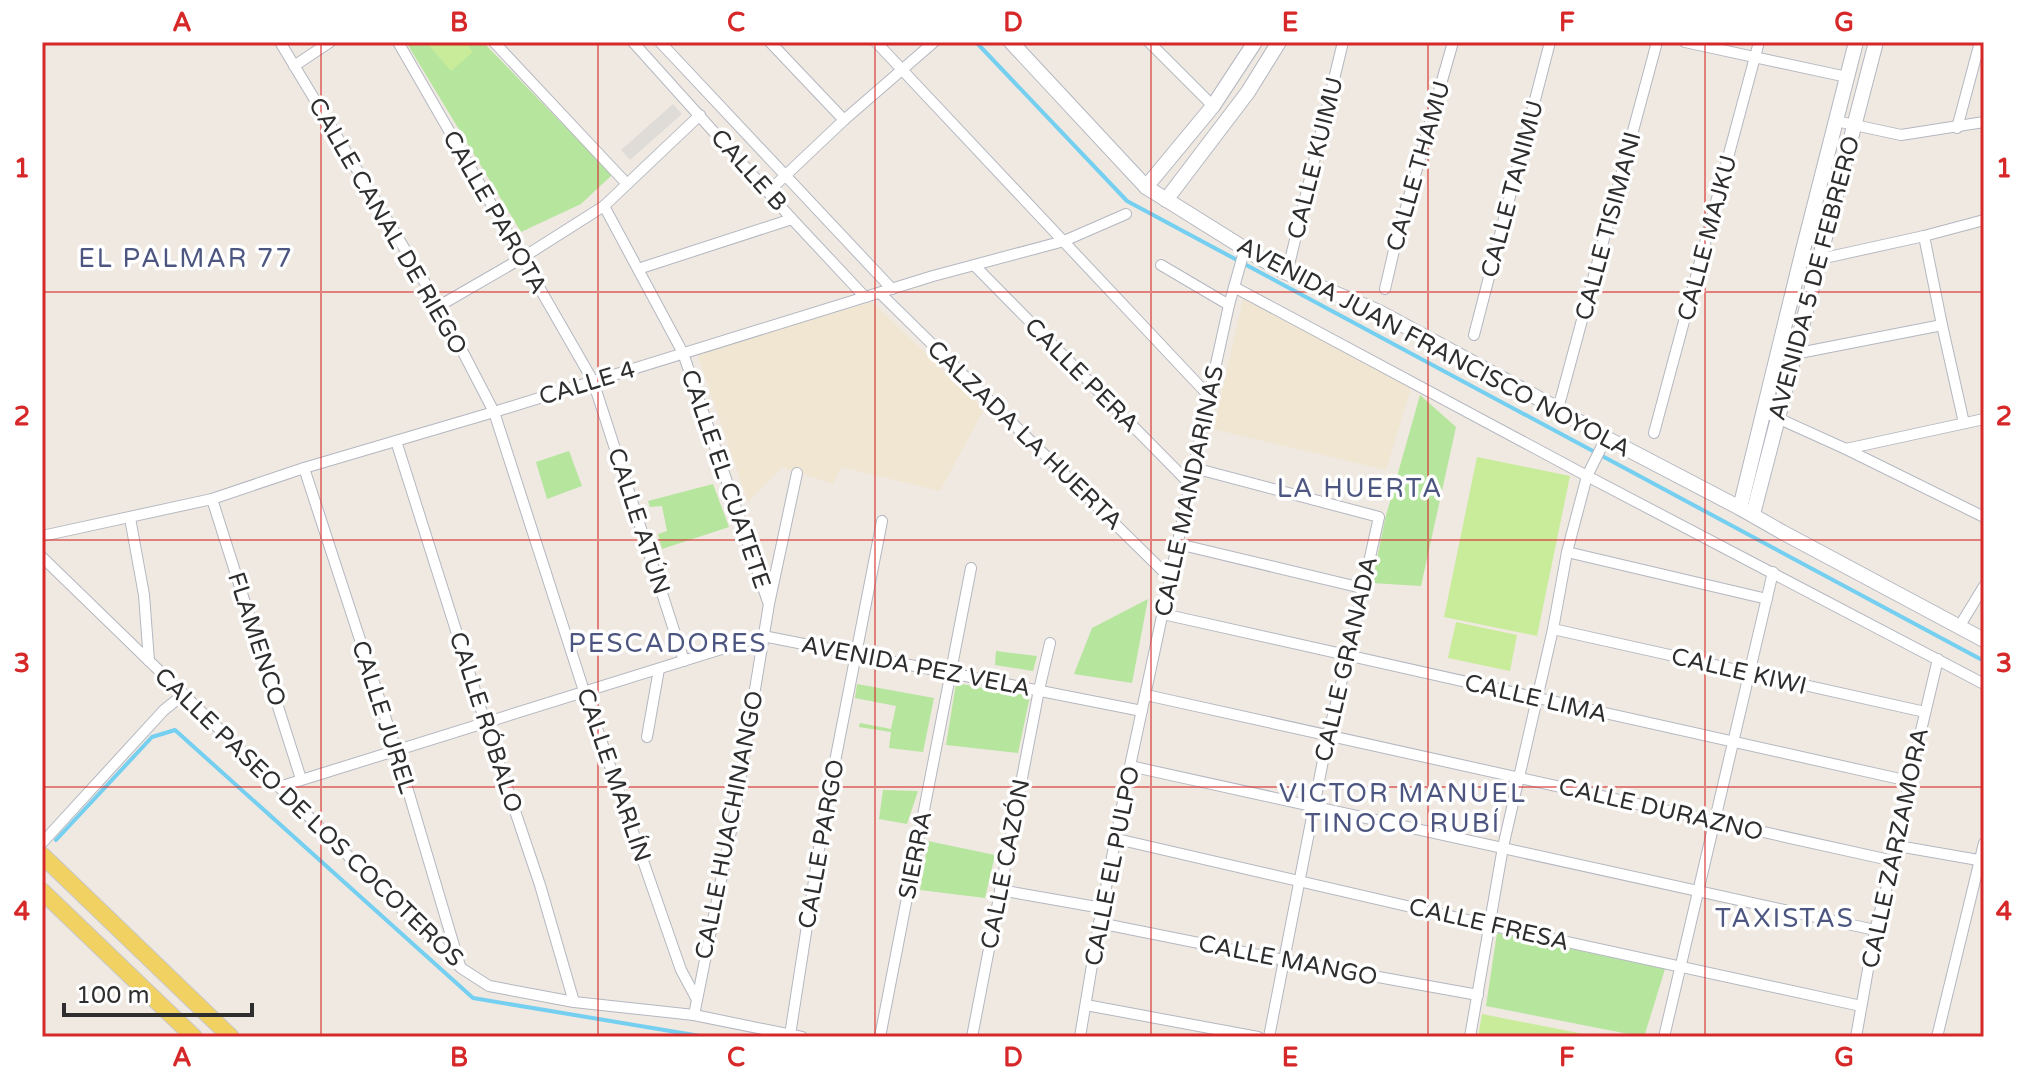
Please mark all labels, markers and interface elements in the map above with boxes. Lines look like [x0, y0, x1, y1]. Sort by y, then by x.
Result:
text: A [172, 7, 192, 38]
text: B [450, 7, 468, 38]
text: C [727, 7, 745, 38]
text: D [1003, 7, 1023, 38]
text: E [1282, 7, 1298, 38]
text: F [1559, 7, 1575, 38]
text: G [1834, 7, 1854, 38]
street label: CALLE KUIMU [1281, 74, 1350, 242]
street label: CALLE THAMU [1380, 78, 1457, 255]
street label: CALLE CANAL DE RIEGO [302, 93, 473, 360]
street label: CALLE TANIMU [1475, 97, 1550, 281]
street label: CALLE B [704, 123, 793, 217]
street label: CALLE PAROTA [436, 125, 553, 299]
street label: CALLE TISIMANI [1569, 129, 1648, 324]
street label: AVENIDA 5 DE FEBRERO [1763, 133, 1866, 423]
street label: CALLE MAJKU [1671, 152, 1744, 324]
text: 1 [14, 153, 30, 184]
text: 1 [1996, 153, 2012, 184]
street label: AVENIDA JUAN FRANCISCO NOYOLA [1232, 231, 1635, 464]
district label: EL PALMAR 77 [78, 243, 294, 274]
street label: CALLE PERA [1018, 312, 1145, 439]
street label: CALZADA LA HUERTA [921, 334, 1128, 536]
street label: CALLE 4 [536, 355, 639, 412]
street label: CALLE MANDARINAS [1149, 363, 1230, 619]
street label: CALLE EL CUATETE [674, 366, 777, 593]
text: 2 [14, 401, 30, 432]
text: 2 [1996, 401, 2012, 432]
street label: CALLE ATÚN [601, 444, 677, 598]
district label: LA HUERTA [1277, 473, 1443, 504]
street label: CALLE GRANADA [1309, 554, 1384, 765]
street label: FLAMENCO [221, 568, 292, 710]
street label: CALLE RÓBALO [443, 628, 529, 816]
district label: PESCADORES [568, 628, 768, 659]
street label: AVENIDA PEZ VELA [799, 630, 1033, 703]
street label: CALLE JUREL [345, 637, 422, 798]
street label: CALLE KIWI [1668, 642, 1809, 701]
text: 3 [14, 648, 30, 679]
text: 3 [1996, 648, 2012, 679]
street label: CALLE PASEO DE LOS COCOTEROS [148, 662, 469, 973]
street label: CALLE LIMA [1462, 668, 1610, 729]
street label: CALLE MARLÍN [570, 684, 658, 866]
street label: CALLE HUACHINANGO [689, 688, 770, 962]
street label: CALLE ZARZAMORA [1856, 725, 1935, 971]
street label: CALLE PARGO [792, 757, 851, 931]
street label: CALLE EL PULPO [1079, 764, 1146, 968]
street label: CALLE DURAZNO [1556, 772, 1766, 847]
street label: CALLE CAZÓN [974, 776, 1036, 952]
district label: VICTOR MANUEL TINOCO RUBÍ [1279, 778, 1527, 839]
street label: SIERRA [893, 809, 938, 902]
street label: CALLE FRESA [1406, 892, 1572, 957]
text: 4 [14, 896, 30, 927]
text: 4 [1996, 896, 2012, 927]
district label: TAXISTAS [1715, 903, 1855, 934]
street label: CALLE MANGO [1196, 929, 1380, 992]
scale bar [64, 967, 252, 1017]
text: 100 m [76, 981, 150, 1010]
text: A [172, 1042, 192, 1073]
text: B [450, 1042, 468, 1073]
text: C [727, 1042, 745, 1073]
text: D [1003, 1042, 1023, 1073]
text: E [1282, 1042, 1298, 1073]
text: F [1559, 1042, 1575, 1073]
text: G [1834, 1042, 1854, 1073]

